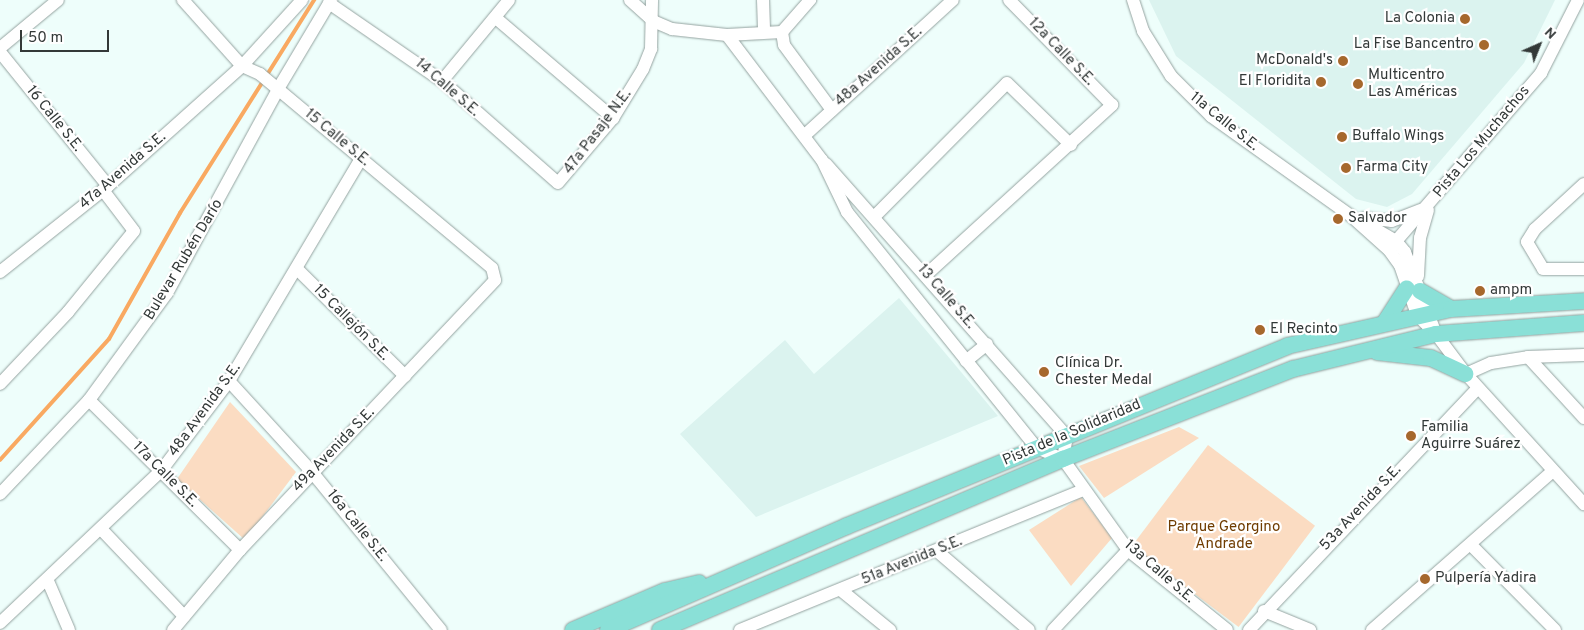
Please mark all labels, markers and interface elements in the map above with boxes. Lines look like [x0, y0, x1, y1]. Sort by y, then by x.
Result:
place label: La Colonia [1385, 10, 1455, 28]
marker: La Colonia [1459, 13, 1471, 25]
street label: 12a Calle S.E. [1024, 14, 1098, 90]
scale bar [22, 20, 111, 52]
north arrow [1514, 20, 1564, 70]
street label: 48a Avenida S.E. [831, 23, 927, 111]
text: N [1540, 24, 1559, 43]
text: 50 m [28, 29, 63, 48]
place label: La Fise Bancentro [1354, 36, 1474, 54]
marker: La Fise Bancentro [1478, 39, 1490, 51]
place label: McDonald's [1256, 52, 1333, 70]
street label: 14 Calle S.E. [411, 55, 483, 121]
marker: McDonald's [1337, 55, 1349, 67]
place label: Multicentro Las Américas [1368, 66, 1458, 101]
place label: El Floridita [1239, 73, 1311, 91]
marker: El Floridita [1315, 76, 1327, 88]
marker: Multicentro Las Américas [1352, 78, 1364, 90]
street label: 16 Calle S.E. [22, 82, 86, 156]
street label: Pista Los Muchachos [1430, 83, 1534, 201]
street label: 47a Pasaje N.E. [560, 86, 636, 178]
street label: 11a Calle S.E. [1186, 89, 1262, 155]
street label: 15 Calle S.E. [301, 105, 373, 171]
street label: 47a Avenida S.E. [76, 128, 170, 214]
place label: Buffalo Wings [1352, 128, 1445, 146]
marker: Buffalo Wings [1336, 131, 1348, 143]
place label: Farma City [1356, 159, 1428, 177]
marker: Farma City [1340, 162, 1352, 174]
street label: Bulevar Rubén Darío [141, 196, 227, 324]
place label: Salvador [1348, 210, 1407, 228]
marker: Salvador [1332, 213, 1344, 225]
street label: 13 Calle S.E. [913, 261, 979, 333]
street label: 15 Callejón S.E. [309, 281, 393, 365]
place label: ampm [1490, 282, 1532, 300]
marker: ampm [1474, 285, 1486, 297]
place label: El Recinto [1270, 321, 1338, 339]
marker: El Recinto [1254, 324, 1266, 336]
place label: Clínica Dr. Chester Medal [1055, 354, 1152, 389]
street label: 48a Avenida S.E. [165, 359, 245, 461]
marker: Clínica Dr. Chester Medal [1037, 365, 1051, 379]
street label: Pista de la Solidaridad [1000, 396, 1144, 470]
street label: 49a Avenida S.E. [289, 404, 379, 496]
place label: Familia Aguirre Suárez [1421, 418, 1521, 453]
marker: Familia Aguirre Suárez [1405, 430, 1417, 442]
street label: 17a Calle S.E. [128, 438, 202, 512]
street label: 53a Avenida S.E. [1316, 461, 1406, 555]
street label: 16a Calle S.E. [322, 486, 392, 566]
park label: Parque Georgino Andrade [1168, 518, 1280, 553]
street label: 51a Avenida S.E. [859, 532, 965, 590]
street label: 13a Calle S.E. [1120, 536, 1198, 608]
place label: Pulpería Yadira [1435, 570, 1537, 588]
marker: Pulpería Yadira [1419, 573, 1431, 585]

